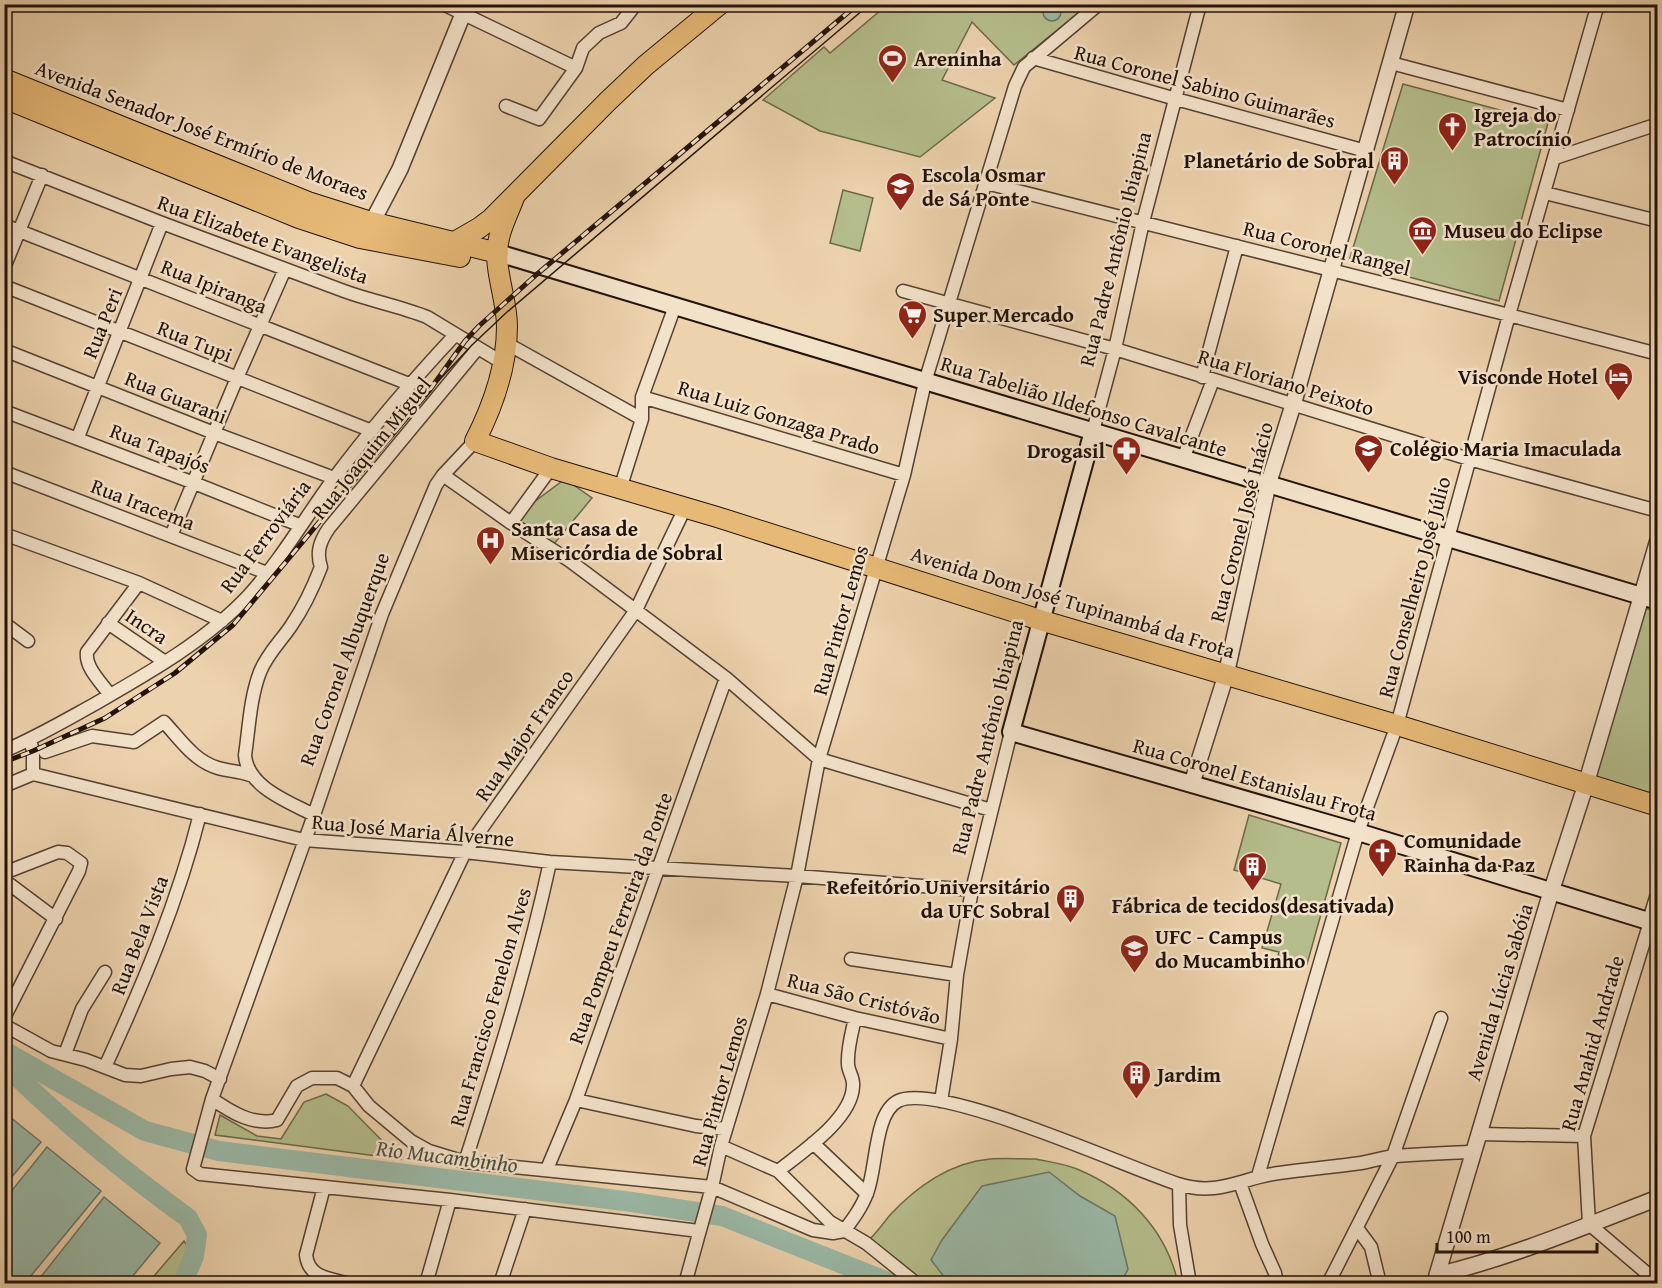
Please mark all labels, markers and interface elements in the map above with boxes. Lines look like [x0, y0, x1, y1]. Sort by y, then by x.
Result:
street label: Rua Coronel Sabino Guimarães [1071, 36, 1339, 136]
sports icon: Areninha [877, 42, 909, 84]
place label: Areninha [914, 43, 1002, 74]
street label: Avenida Senador José Ermírio de Moraes [31, 52, 373, 208]
place label: Igreja do Patrocínio [1474, 99, 1572, 154]
church icon: Igreja do Patrocínio [1437, 110, 1469, 152]
street label: Rua Padre Antônio Ibiapina [1071, 128, 1159, 370]
building icon: Planetário de Sobral [1379, 144, 1411, 186]
place label: Planetário de Sobral [1184, 145, 1374, 176]
place label: Escola Osmar de Sá Ponte [922, 159, 1046, 214]
school or university icon: Escola Osmar de Sá Ponte [885, 170, 917, 212]
street label: Rua Elizabete Evangelista [153, 186, 373, 292]
street label: Rua Coronel Rangel [1240, 212, 1414, 284]
museum icon: Museu do Eclipse [1407, 214, 1439, 256]
place label: Museu do Eclipse [1444, 215, 1603, 246]
street label: Rua Ipiranga [156, 251, 272, 321]
street label: Rua Peri [74, 283, 130, 363]
supermarket icon: Super Mercado [896, 298, 928, 340]
place label: Super Mercado [933, 299, 1074, 330]
street label: Rua Tupi [153, 312, 237, 370]
street label: Rua Floriano Peixoto [1194, 340, 1378, 424]
street label: Rua Tabelião Ildefonso Cavalcante [937, 348, 1231, 464]
hotel icon: Visconde Hotel [1603, 360, 1635, 402]
place label: Visconde Hotel [1458, 361, 1598, 392]
street label: Rua Guarani [120, 362, 232, 432]
street label: Rua Joaquim Miguel [304, 370, 438, 526]
street label: Rua Luiz Gonzaga Prado [674, 371, 884, 463]
street label: Rua Tapajós [106, 415, 214, 481]
street label: Rua Coronel José Inácio [1201, 419, 1281, 625]
school or university icon: Colégio Maria Imaculada [1353, 432, 1385, 474]
place label: Colégio Maria Imaculada [1390, 433, 1622, 464]
pharmacy icon: Drogasil [1110, 434, 1142, 476]
place label: Drogasil [1027, 435, 1105, 466]
street label: Rua Iracema [87, 470, 200, 538]
street label: Rua Ferroviária [212, 473, 318, 599]
street label: Rua Conselheiro José Júlio [1370, 473, 1458, 701]
place label: Santa Casa de Misericórdia de Sobral [511, 513, 723, 568]
hospital icon: Santa Casa de Misericórdia de Sobral [474, 524, 506, 566]
street label: Avenida Dom José Tupinambá da Frota [907, 538, 1239, 666]
street label: Rua Pintor Lemos [804, 541, 876, 699]
street label: Rua Coronel Albuquerque [291, 548, 397, 770]
street label: Incra [119, 600, 175, 652]
street label: Rua Padre Antônio Ibiapina [943, 616, 1031, 858]
street label: Rua Major Franco [467, 663, 581, 807]
street label: Rua Coronel Estanislau Frota [1130, 729, 1381, 829]
street label: Rua Pompeu Ferreira da Ponte [560, 788, 680, 1048]
street label: Rua José Maria Álverne [310, 806, 516, 854]
place label: Comunidade Rainha da Paz [1404, 825, 1535, 880]
church icon: Comunidade Rainha da Paz [1367, 836, 1399, 878]
building icon: Fábrica de tecidos(desativada) [1237, 850, 1269, 892]
street label: Rua Bela Vista [102, 871, 176, 999]
place label: Refeitório Universitário da UFC Sobral [827, 871, 1050, 926]
building icon: Refeitório Universitário da UFC Sobral [1055, 882, 1087, 924]
street label: Rua Francisco Fenelon Alves [441, 884, 539, 1130]
place label: Fábrica de tecidos(desativada) [1112, 890, 1394, 921]
street label: Avenida Lúcia Sabóia [1457, 899, 1541, 1084]
place label: UFC - Campus do Mucambinho [1155, 921, 1305, 976]
school or university icon: UFC - Campus do Mucambinho [1118, 932, 1150, 974]
street label: Rua Anahid Andrade [1552, 952, 1632, 1134]
street label: Rua São Cristóvão [784, 964, 944, 1032]
street label: Rua Pintor Lemos [683, 1012, 755, 1170]
building icon: Jardim [1120, 1058, 1152, 1100]
place label: Jardim [1154, 1059, 1221, 1090]
water label: Rio Mucambinho [374, 1131, 519, 1181]
scale bar [1437, 1216, 1598, 1254]
text: 100 m [1446, 1223, 1491, 1250]

